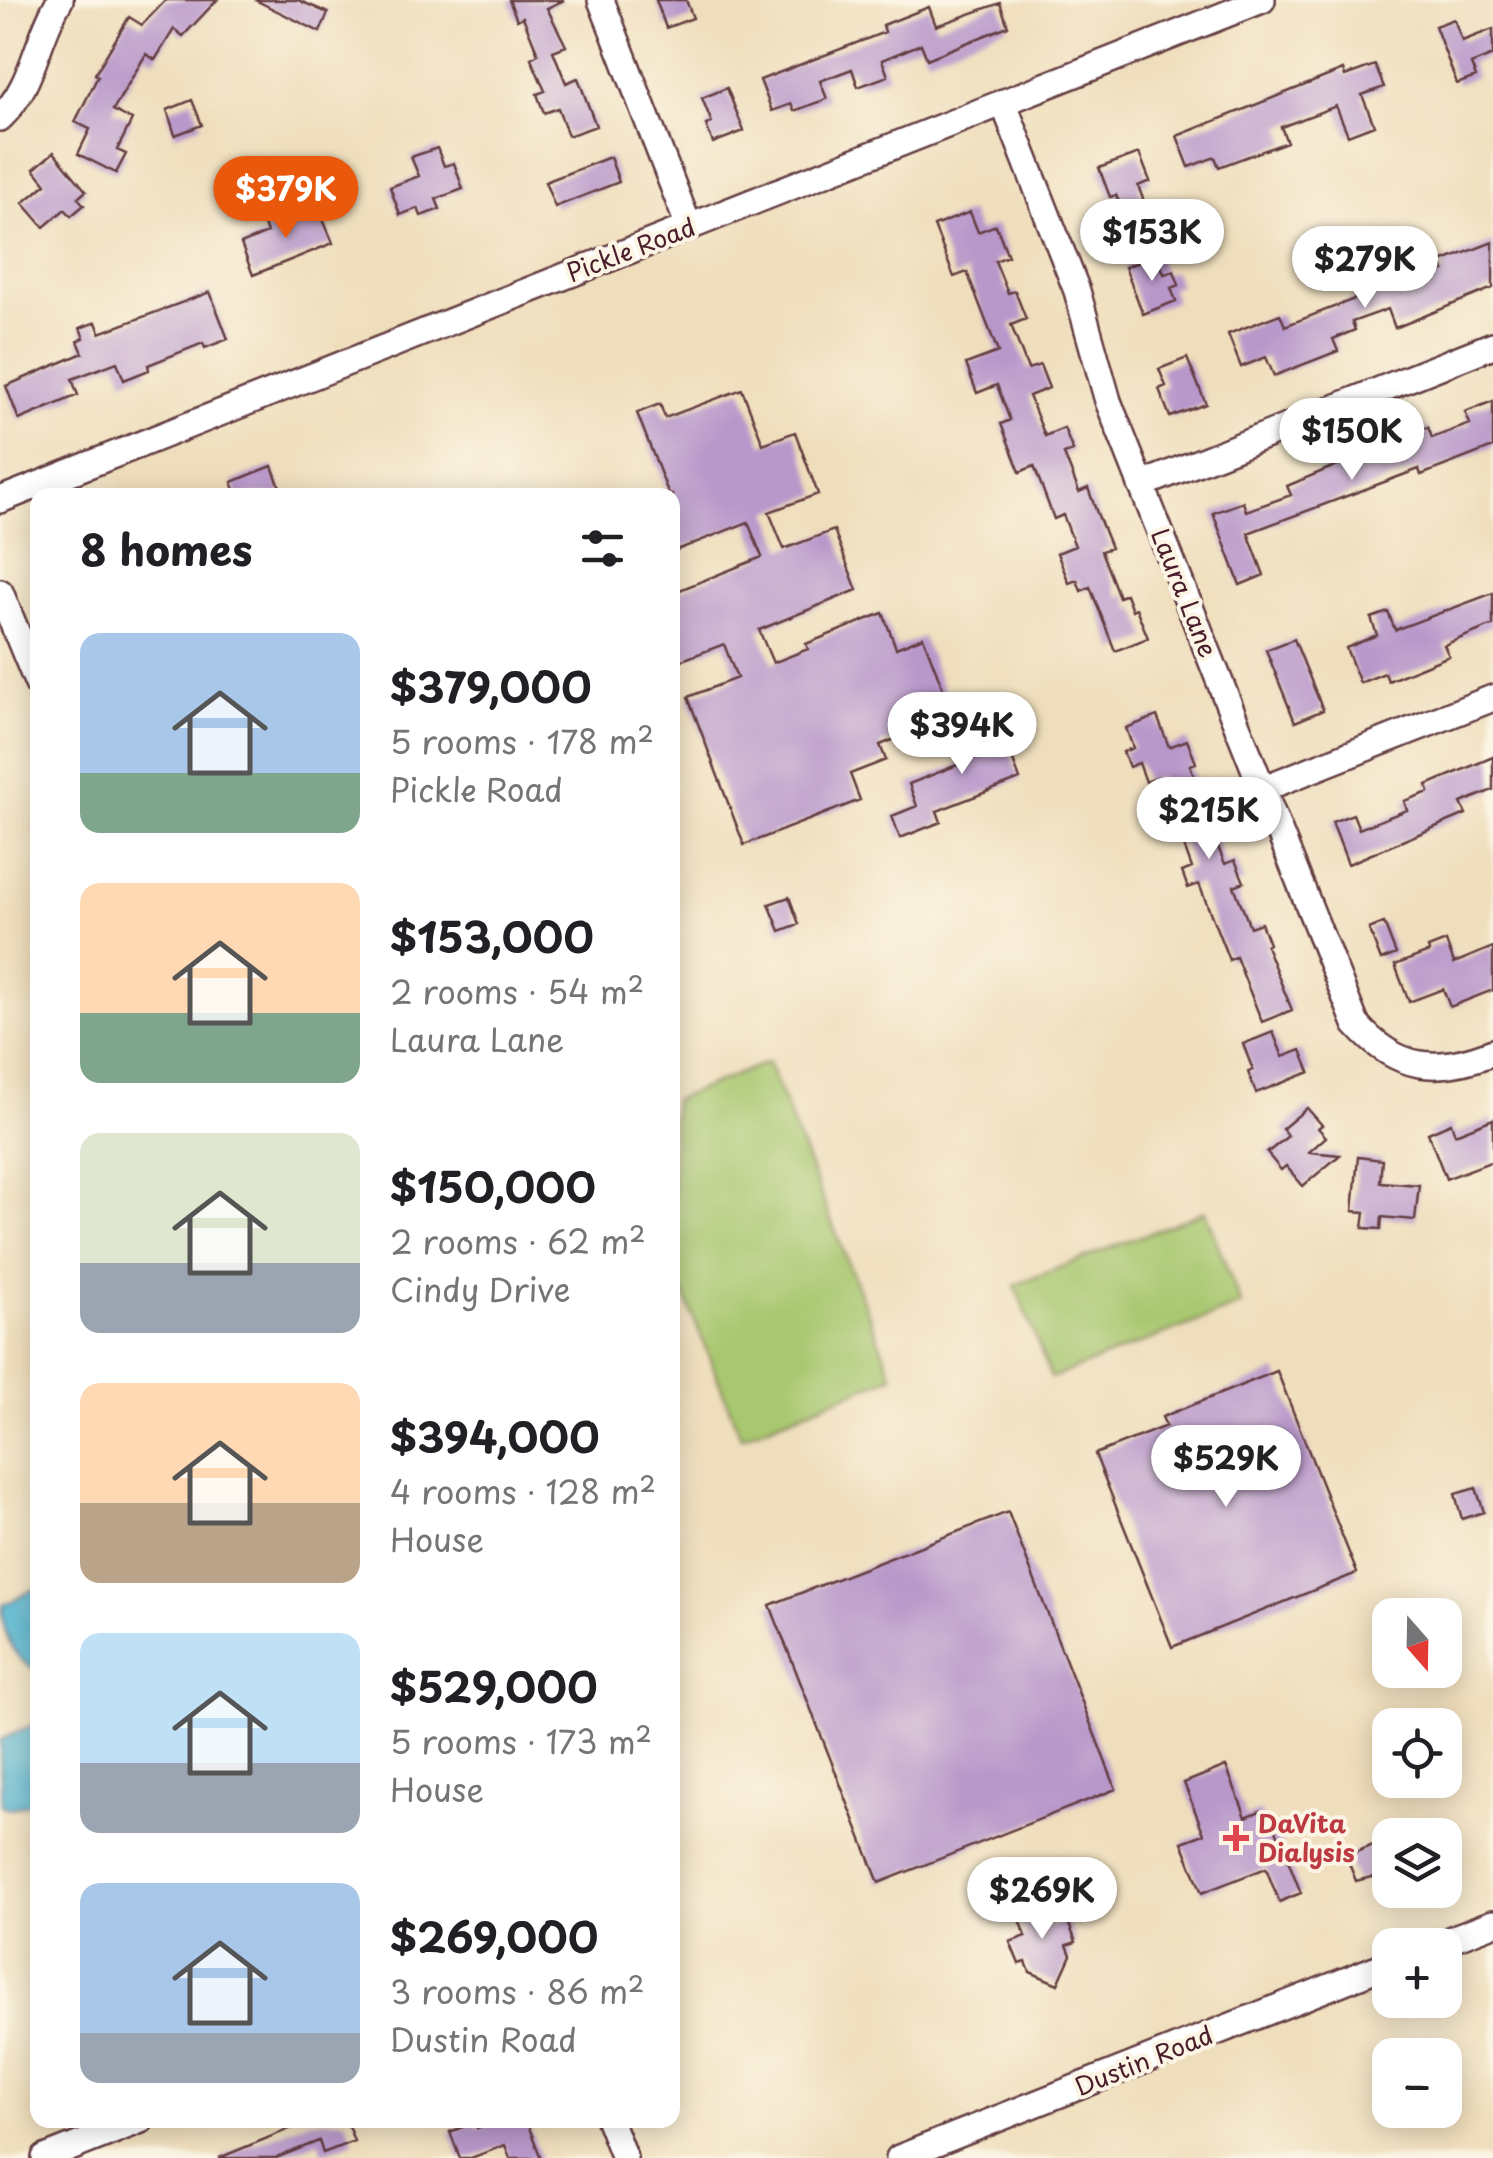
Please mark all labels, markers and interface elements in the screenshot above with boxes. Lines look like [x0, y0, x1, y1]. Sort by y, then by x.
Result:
pin: $379K [216, 156, 356, 241]
text: $379K [235, 164, 337, 212]
pin: $153K [1082, 199, 1222, 284]
street label: Pickle Road [561, 207, 701, 291]
text: $153K [1102, 207, 1202, 255]
pin: $279K [1295, 226, 1435, 311]
text: $279K [1314, 234, 1416, 282]
pin: $150K [1282, 398, 1422, 483]
text: $150K [1301, 406, 1403, 454]
text: 8 homes [80, 517, 253, 580]
icon: filters [575, 521, 630, 576]
street label: Laura Lane [1142, 522, 1228, 663]
text: $379,000 [390, 654, 592, 717]
icon: home [160, 673, 280, 793]
pin: $394K [892, 692, 1032, 777]
text: $394K [910, 700, 1014, 748]
text: 5 rooms · 178 m² [390, 717, 654, 765]
text: Pickle Road [390, 765, 563, 813]
pin: $215K [1139, 777, 1279, 862]
text: $215K [1159, 785, 1259, 833]
text: $153,000 [390, 904, 594, 967]
icon: home [160, 923, 280, 1043]
text: 2 rooms · 54 m² [390, 967, 644, 1015]
text: Laura Lane [390, 1015, 564, 1063]
text: $150,000 [390, 1154, 596, 1217]
icon: home [160, 1173, 280, 1293]
text: 2 rooms · 62 m² [390, 1217, 646, 1265]
text: Cindy Drive [390, 1265, 570, 1313]
text: $394,000 [390, 1404, 600, 1467]
icon: home [160, 1423, 280, 1543]
pin: $529K [1156, 1425, 1296, 1510]
text: $529K [1173, 1433, 1279, 1481]
text: 4 rooms · 128 m² [390, 1467, 656, 1515]
text: House [390, 1515, 484, 1563]
north arrow [1372, 1598, 1462, 1688]
map controls [1372, 1598, 1462, 2128]
text: $529,000 [390, 1654, 597, 1717]
icon: home [160, 1673, 280, 1793]
button: locate [1372, 1708, 1462, 1798]
text: 5 rooms · 173 m² [390, 1717, 652, 1765]
text: House [390, 1765, 484, 1813]
place label: DaVita Dialysis [1258, 1804, 1355, 1871]
button: layers [1372, 1818, 1462, 1908]
marker: DaVita Dialysis [1223, 1825, 1249, 1851]
pin: $269K [972, 1857, 1112, 1942]
text: $269K [989, 1865, 1095, 1913]
text: $269,000 [390, 1904, 598, 1967]
icon: home [160, 1923, 280, 2043]
button: + [1372, 1928, 1462, 2018]
text: 3 rooms · 86 m² [390, 1967, 645, 2015]
text: Dustin Road [390, 2015, 577, 2063]
street label: Dustin Road [1069, 2015, 1218, 2105]
button: − [1372, 2038, 1462, 2128]

